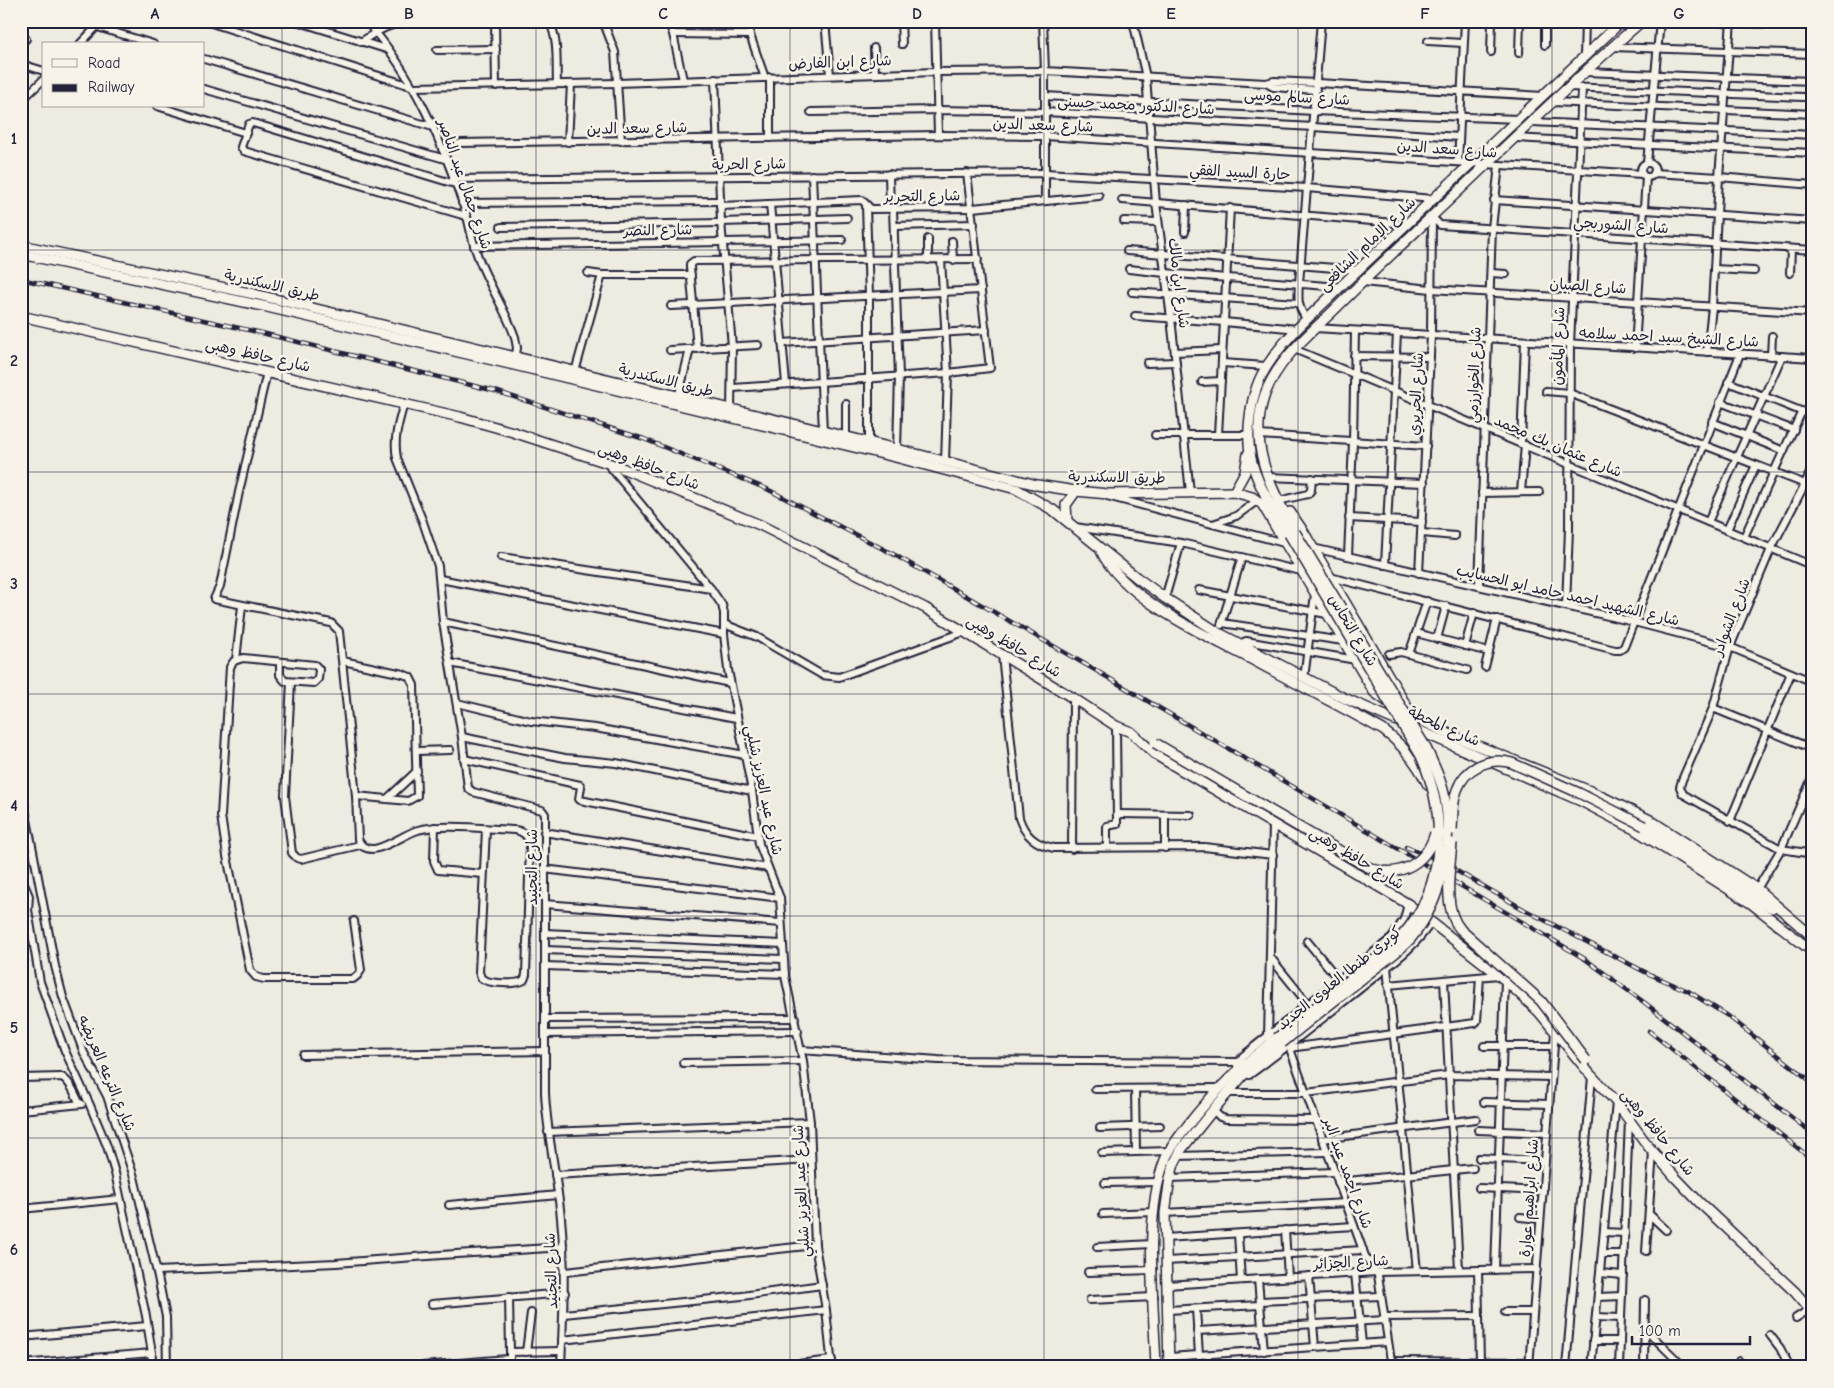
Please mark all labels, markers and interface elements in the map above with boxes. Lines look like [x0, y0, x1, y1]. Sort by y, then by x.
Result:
text: A [151, 5, 160, 23]
text: B [404, 5, 414, 23]
text: C [658, 5, 668, 23]
text: D [912, 5, 922, 23]
text: E [1166, 5, 1176, 23]
text: F [1420, 5, 1430, 23]
text: G [1673, 5, 1685, 23]
legend [42, 42, 205, 108]
street label: شارع ابن الفارض [788, 51, 892, 74]
text: Road [88, 54, 120, 72]
text: Railway [88, 78, 135, 96]
street label: شارع سالم موسى [1243, 85, 1350, 111]
street label: شارع الدكتور محمد حسنى [1057, 92, 1215, 119]
street label: شارع سعد الدين [992, 114, 1094, 137]
street label: شارع جمال عبد الناصر [433, 116, 496, 252]
street label: شارع سعد الدين [587, 118, 687, 139]
text: 1 [11, 130, 17, 148]
street label: شارع سعد الدين [1396, 137, 1498, 162]
street label: شارع الحرية [712, 154, 786, 175]
street label: حارة السيد الفقي [1189, 160, 1291, 188]
street label: شارع التحرير [882, 186, 960, 207]
street label: شارع الإمام الشافعى [1315, 193, 1421, 296]
street label: شارع الشوربجي [1572, 213, 1669, 241]
street label: شارع النصر [621, 220, 693, 241]
street label: شارع ابن مالك [1164, 237, 1193, 329]
street label: طريق الاسكندرية [223, 265, 321, 305]
street label: شارع الصبان [1549, 274, 1627, 299]
street label: شارع المأمون [1548, 306, 1569, 386]
street label: شارع الشيخ سيد احمد سلامه [1579, 323, 1759, 352]
street label: شارع الخوارزمي [1463, 326, 1489, 424]
street label: شارع حافظ وهبى [204, 334, 312, 377]
text: 2 [10, 352, 18, 370]
street label: شارع الحريري [1405, 352, 1429, 436]
street label: طريق الاسكندرية [617, 360, 715, 400]
street label: شارع عثمان بك محمد [1491, 411, 1625, 482]
street label: شارع حافظ وهبى [596, 438, 702, 494]
street label: طريق الاسكندرية [1068, 467, 1166, 487]
street label: شارع الشهيد احمد حامد ابو الحسايب [1454, 561, 1681, 630]
text: 3 [10, 575, 18, 593]
street label: شارع الشوادر [1708, 576, 1755, 660]
street label: شارع النحاس [1324, 591, 1381, 670]
street label: شارع حافظ وهبى [963, 611, 1064, 682]
street label: شارع المحطة [1405, 702, 1483, 751]
street label: شارع عبد العزيز شلبي [737, 723, 787, 858]
text: 4 [10, 797, 18, 815]
street label: شارع حافظ وهبى [1306, 823, 1407, 894]
street label: شارع التجنيد [523, 829, 542, 905]
street label: كوبرى طنطا العلوى الجديد [1273, 922, 1406, 1035]
street label: شارع الترعه العريضه [73, 1012, 140, 1134]
text: 5 [10, 1019, 18, 1037]
street label: شارع حافظ وهبى [1617, 1085, 1699, 1180]
street label: شارع احمد عبد البر [1318, 1113, 1376, 1231]
street label: شارع عبد العزيز شلبي [789, 1124, 817, 1258]
street label: شارع ابراهيم عوارة [1516, 1138, 1545, 1258]
street label: شارع التجنيد [541, 1232, 562, 1309]
text: 6 [10, 1241, 18, 1259]
street label: شارع الجزائر [1311, 1251, 1389, 1274]
scale bar [1632, 1313, 1749, 1345]
text: 100 m [1639, 1322, 1681, 1340]

